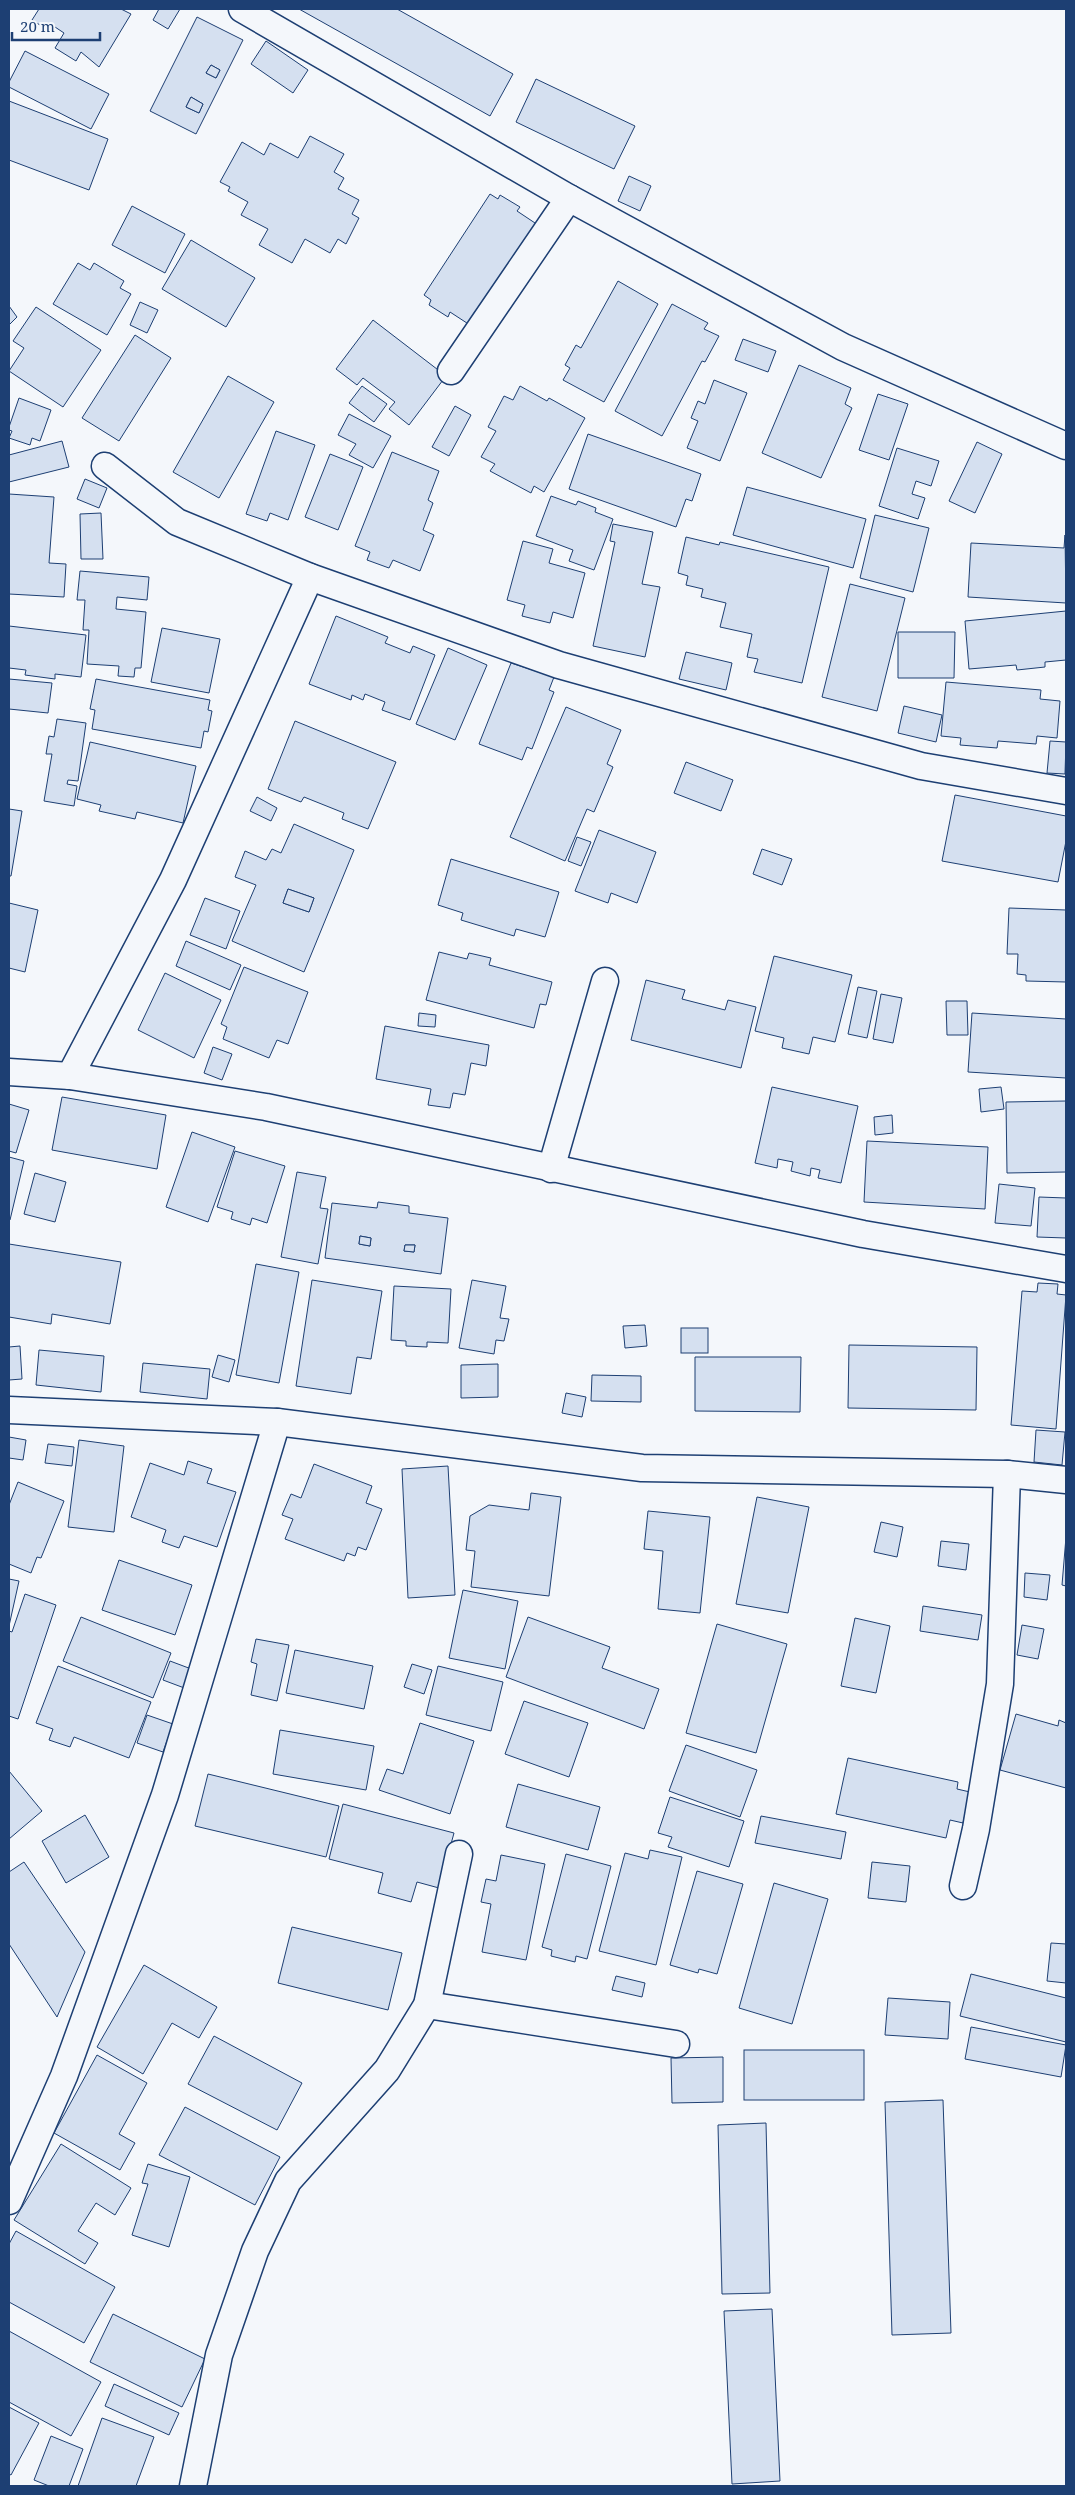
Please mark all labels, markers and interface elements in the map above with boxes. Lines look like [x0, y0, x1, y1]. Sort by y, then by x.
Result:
scale bar [12, 10, 100, 42]
text: 20 m [20, 16, 55, 36]

